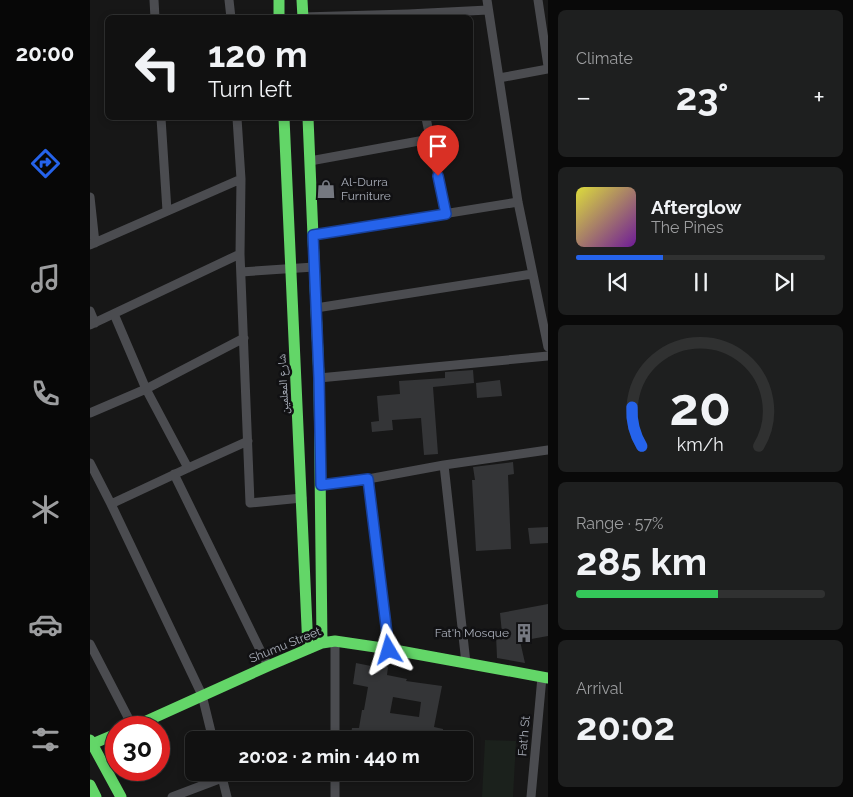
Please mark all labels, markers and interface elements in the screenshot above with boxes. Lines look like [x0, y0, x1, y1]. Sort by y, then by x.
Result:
text: 120 m [208, 34, 308, 75]
icon: left [125, 35, 190, 100]
text: 20:00 [16, 40, 74, 66]
text: Climate [576, 49, 633, 68]
text: 23° [676, 74, 729, 119]
text: Turn left [208, 76, 292, 102]
text: − [576, 81, 591, 114]
text: + [813, 81, 825, 114]
pin [417, 125, 459, 176]
icon: arrive [424, 132, 452, 160]
icon: directions [28, 146, 63, 181]
place label: Al-Durra Furniture [341, 175, 391, 203]
shop icon: Al-Durra Furniture [315, 178, 337, 200]
text: Afterglow [651, 196, 741, 218]
text: The Pines [651, 218, 723, 237]
icon: music [28, 261, 63, 296]
icon: previous [604, 268, 632, 296]
icon: pause [687, 268, 715, 296]
icon: next [770, 268, 798, 296]
street label: شارع المعلمين [274, 353, 293, 415]
icon: phone [28, 376, 63, 411]
text: 20 [670, 376, 731, 437]
text: km/h [677, 434, 724, 455]
icon: climate [28, 492, 63, 527]
text: Range · 57% [576, 514, 664, 533]
text: 285 km [576, 539, 707, 584]
icon: car [28, 607, 63, 642]
building icon: Fat'h Mosque [513, 622, 535, 644]
position arrow [362, 623, 414, 675]
street label: Shumu Street [247, 624, 323, 666]
place label: Fat'h Mosque [435, 626, 509, 640]
text: Arrival [576, 679, 623, 698]
text: 20:02 [576, 704, 675, 749]
street label: Fat'h St [515, 715, 533, 757]
speed limit sign: 30 [105, 716, 170, 781]
icon: filters [28, 722, 63, 757]
text: 20:02 · 2 min · 440 m [238, 745, 420, 767]

